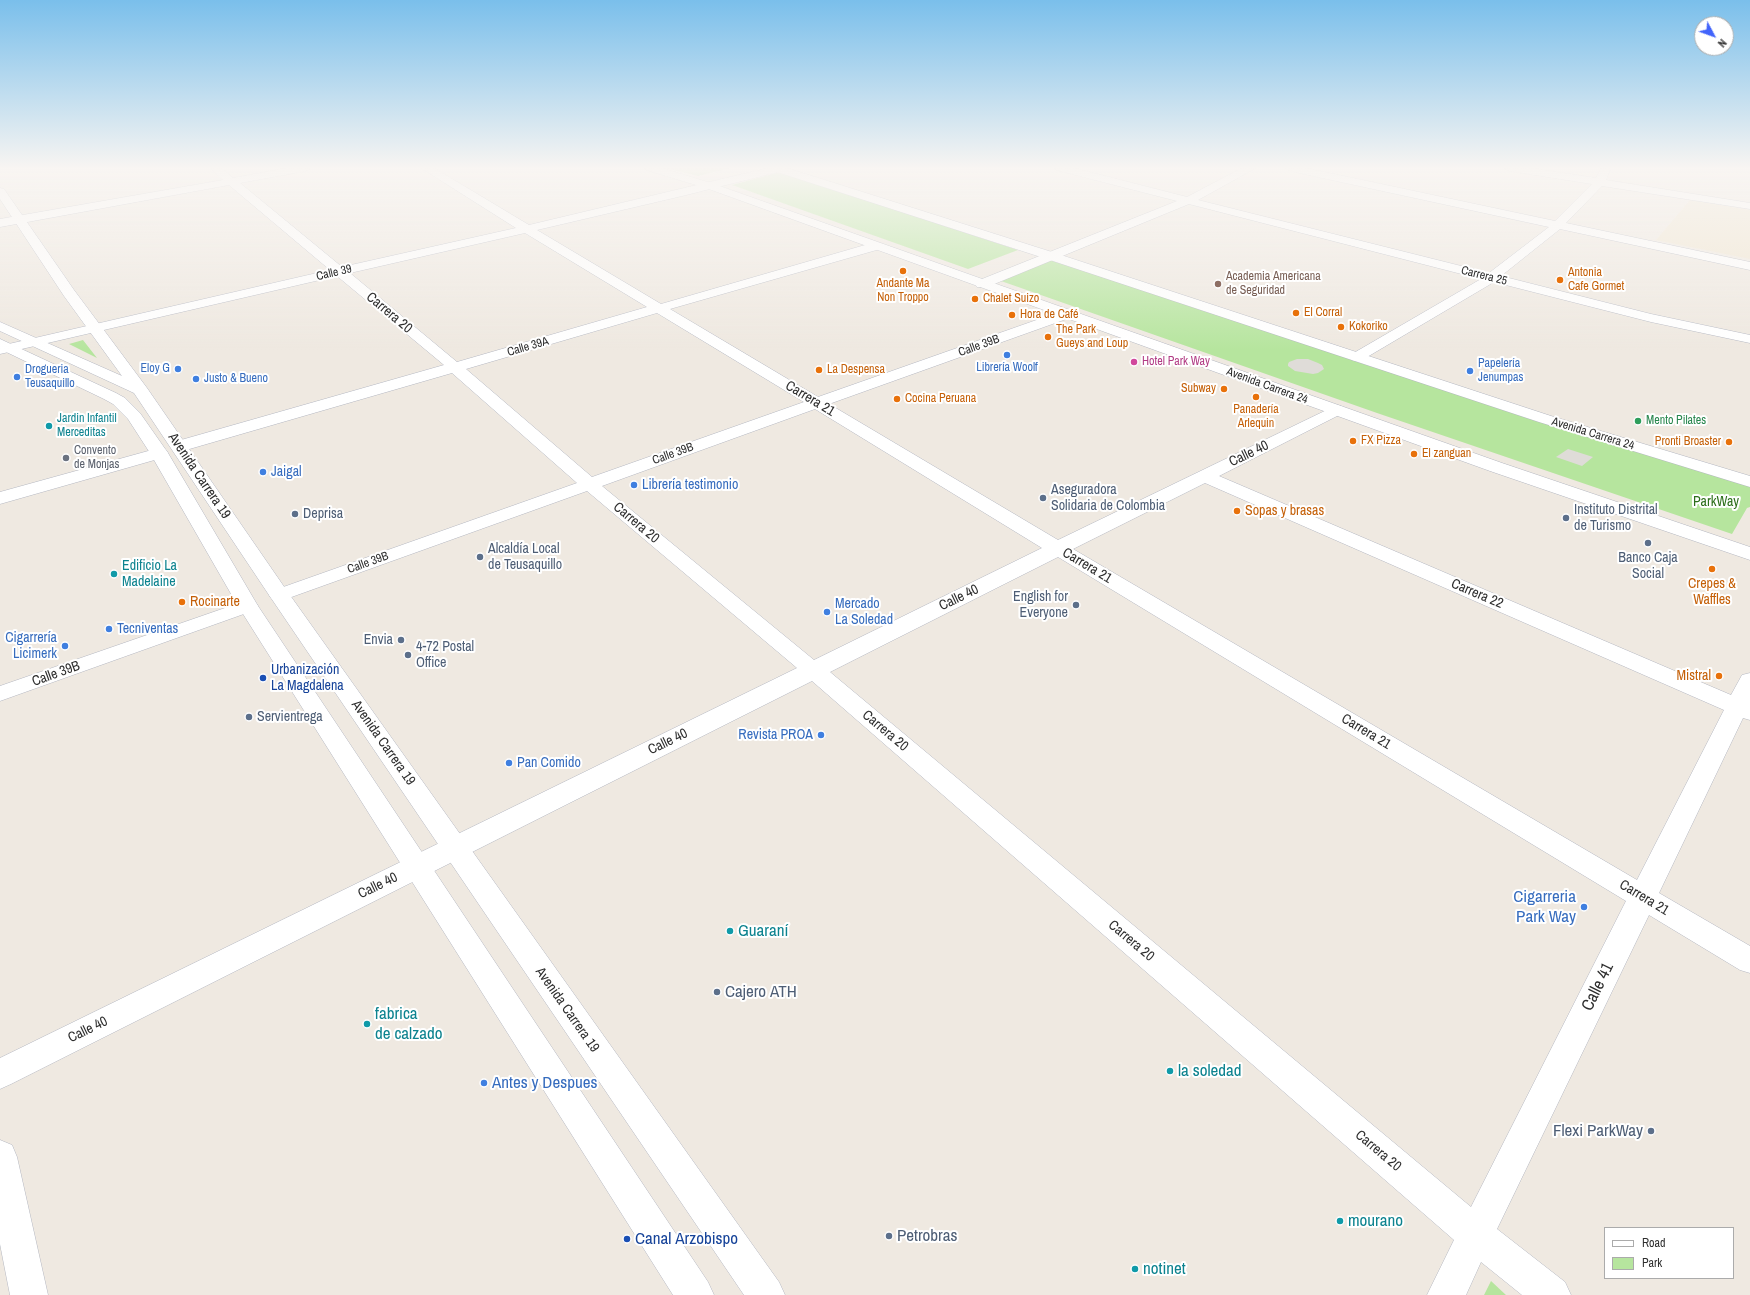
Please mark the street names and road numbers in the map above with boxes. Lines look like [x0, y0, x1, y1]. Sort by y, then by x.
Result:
street label: Calle 39 [315, 262, 353, 284]
street label: Carrera 25 [1459, 263, 1509, 289]
street label: Carrera 20 [363, 289, 415, 337]
street label: Calle 39B [956, 332, 1002, 360]
street label: Calle 39A [506, 334, 550, 360]
street label: Avenida Carrera 24 [1224, 365, 1310, 407]
street label: Carrera 21 [782, 378, 838, 420]
street label: Avenida Carrera 24 [1550, 415, 1636, 453]
street label: Avenida Carrera 19 [164, 430, 234, 522]
street label: Calle 40 [1226, 437, 1272, 471]
street label: Calle 39B [650, 440, 696, 468]
street label: Carrera 20 [610, 499, 662, 547]
street label: Carrera 21 [1059, 545, 1115, 587]
street label: Calle 39B [345, 549, 391, 577]
street label: Carrera 22 [1448, 576, 1506, 612]
street label: Calle 40 [936, 581, 982, 615]
street label: Calle 39B [30, 658, 82, 690]
street label: Avenida Carrera 19 [347, 697, 419, 789]
street label: Carrera 20 [859, 707, 911, 755]
street label: Carrera 21 [1338, 711, 1394, 753]
street label: Calle 40 [645, 725, 691, 759]
street label: Calle 40 [355, 869, 401, 903]
street label: Carrera 21 [1616, 877, 1672, 919]
street label: Carrera 20 [1105, 917, 1157, 965]
street label: Calle 41 [1578, 960, 1618, 1014]
street label: Avenida Carrera 19 [531, 964, 603, 1056]
street label: Calle 40 [65, 1013, 111, 1047]
street label: Carrera 20 [1352, 1127, 1404, 1175]

